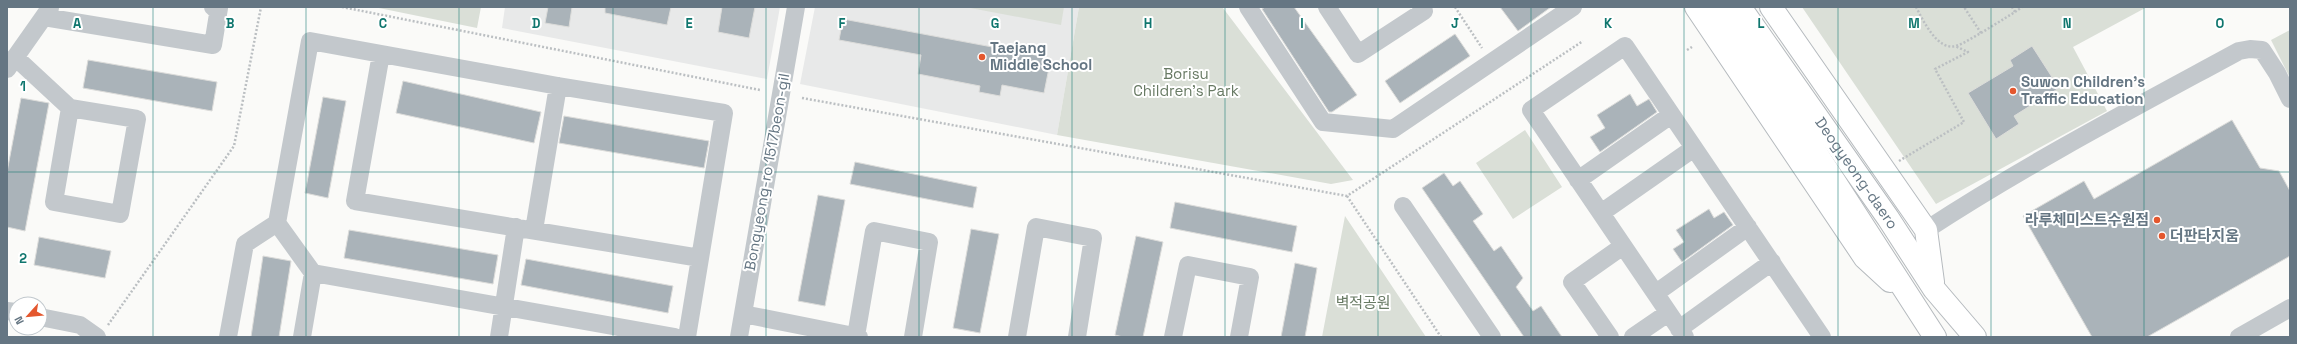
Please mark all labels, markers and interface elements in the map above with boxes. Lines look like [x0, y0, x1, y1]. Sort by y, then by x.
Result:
text: A [73, 15, 82, 32]
text: B [226, 15, 235, 32]
text: C [379, 15, 387, 32]
text: D [532, 15, 541, 32]
text: E [685, 15, 693, 32]
text: F [839, 15, 846, 32]
text: G [991, 15, 999, 32]
text: H [1144, 15, 1152, 32]
text: I [1300, 15, 1304, 32]
text: J [1451, 15, 1459, 32]
text: K [1604, 15, 1613, 32]
text: L [1757, 15, 1765, 32]
text: M [1908, 15, 1920, 32]
text: N [2063, 15, 2071, 32]
text: O [2216, 15, 2225, 32]
place label: Taejang Middle School [990, 38, 1092, 74]
marker: Taejang Middle School [977, 52, 987, 62]
park label: Borisu Children's Park [1133, 64, 1239, 100]
street label: Bongyeong-ro 1517beon-gil [740, 72, 793, 272]
place label: Suwon Children's Traffic Education [2021, 72, 2145, 108]
text: 1 [20, 78, 26, 95]
marker: Suwon Children's Traffic Education [2008, 86, 2018, 96]
street label: Deogyeong-daero [1811, 113, 1903, 233]
place label: 라루체미스트수원점 [2025, 210, 2149, 229]
marker: 라루체미스트수원점 [2152, 215, 2162, 225]
place label: 더판타지움 [2170, 226, 2239, 245]
marker: 더판타지움 [2157, 231, 2167, 241]
text: 2 [19, 250, 27, 267]
park label: 벽적공원 [1335, 293, 1391, 312]
north arrow [8, 296, 48, 336]
text: N [11, 314, 27, 327]

